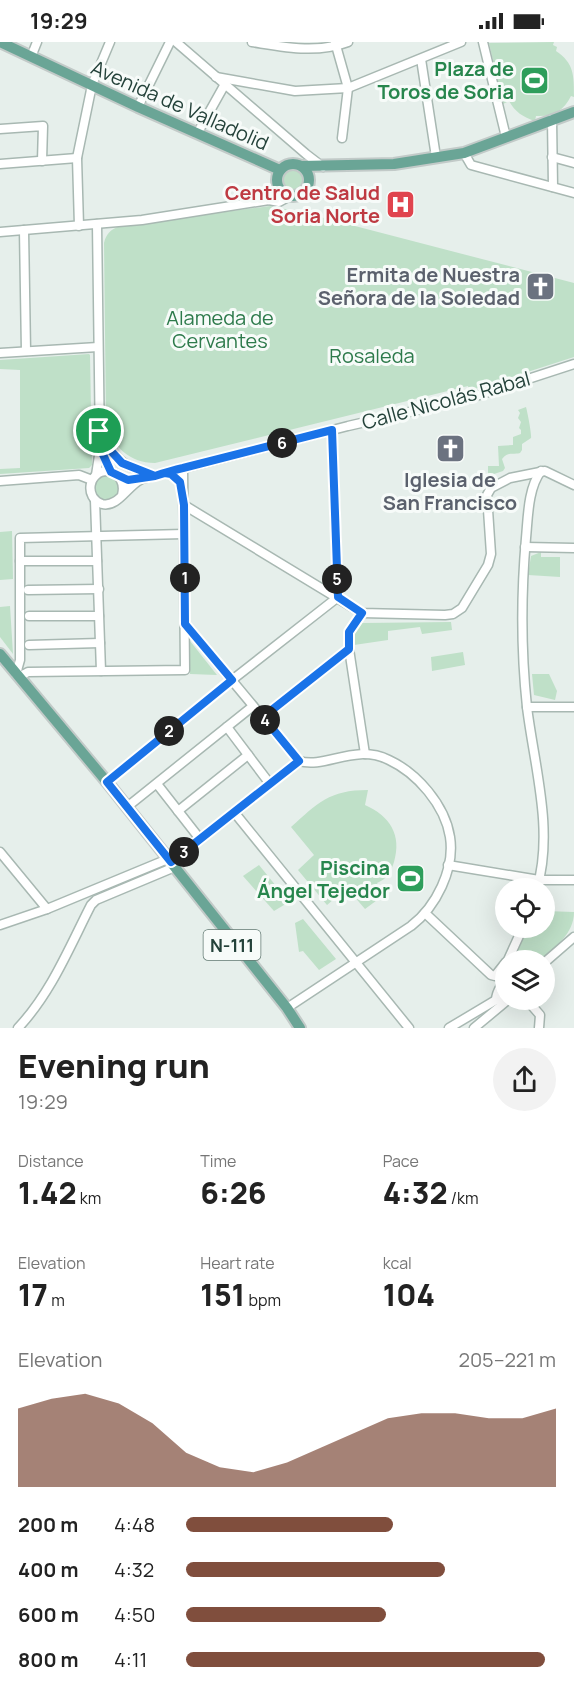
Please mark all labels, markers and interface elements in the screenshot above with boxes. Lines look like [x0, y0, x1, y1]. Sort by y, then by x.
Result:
text: 19:29 [30, 6, 88, 36]
street label: Avenida de Valladolid [87, 54, 273, 156]
place label: Plaza de Toros de Soria [377, 55, 514, 105]
sports icon: Plaza de Toros de Soria [519, 64, 551, 96]
place label: Centro de Salud Soria Norte [225, 179, 380, 229]
hospital icon: Centro de Salud Soria Norte [385, 188, 417, 220]
place label: Ermita de Nuestra Señora de la Soledad [318, 261, 520, 311]
church icon: Ermita de Nuestra Señora de la Soledad [525, 270, 557, 302]
park label: Alameda de Cervantes [166, 304, 274, 354]
park label: Rosaleda [329, 342, 415, 369]
street label: Calle Nicolás Rabal [359, 365, 533, 435]
pin [73, 405, 124, 456]
icon: arrive [82, 414, 115, 447]
pin: 6 [267, 428, 297, 458]
text: 6 [277, 432, 287, 454]
church icon: Iglesia de San Francisco [434, 433, 466, 465]
place label: Iglesia de San Francisco [383, 466, 517, 516]
pin: 1 [170, 563, 200, 593]
pin: 5 [322, 564, 352, 594]
text: 1 [181, 567, 189, 589]
text: 5 [332, 568, 342, 590]
pin: 4 [250, 705, 280, 735]
text: 4 [260, 709, 270, 731]
pin: 2 [154, 716, 184, 746]
text: 2 [164, 720, 174, 742]
pin: 3 [169, 837, 199, 867]
text: 3 [179, 841, 189, 863]
place label: Piscina Ángel Tejedor [257, 854, 390, 904]
sports icon: Piscina Ángel Tejedor [395, 862, 427, 894]
map controls [495, 878, 555, 1010]
button: locate [495, 878, 555, 938]
road number: N-111 [204, 930, 260, 960]
button: layers [495, 950, 555, 1010]
text: Evening run [18, 1043, 210, 1088]
button: share [493, 1048, 556, 1111]
text: 19:29 [18, 1088, 68, 1115]
text: Distance [18, 1150, 84, 1172]
text: Time [200, 1150, 236, 1172]
text: Pace [383, 1150, 419, 1172]
text: 1.42 [18, 1172, 77, 1213]
text: 6:26 [200, 1172, 266, 1213]
text: 4:32 [383, 1172, 448, 1213]
text: km [77, 1187, 101, 1209]
text: /km [448, 1187, 479, 1209]
text: Elevation [18, 1252, 86, 1274]
text: Heart rate [200, 1252, 275, 1274]
text: kcal [383, 1252, 412, 1274]
text: 17 [18, 1274, 48, 1315]
text: 151 [200, 1274, 245, 1315]
text: 104 [383, 1274, 435, 1315]
text: m [48, 1289, 65, 1311]
text: bpm [245, 1289, 281, 1311]
text: Elevation [18, 1346, 102, 1373]
text: 205–221 m [458, 1346, 556, 1373]
text: 200 m [18, 1511, 78, 1538]
text: 4:48 [114, 1511, 155, 1538]
text: 400 m [18, 1556, 78, 1583]
text: 4:32 [114, 1556, 154, 1583]
text: 600 m [18, 1601, 79, 1628]
text: 4:50 [114, 1601, 156, 1628]
text: 800 m [18, 1646, 79, 1673]
text: 4:11 [114, 1646, 147, 1673]

